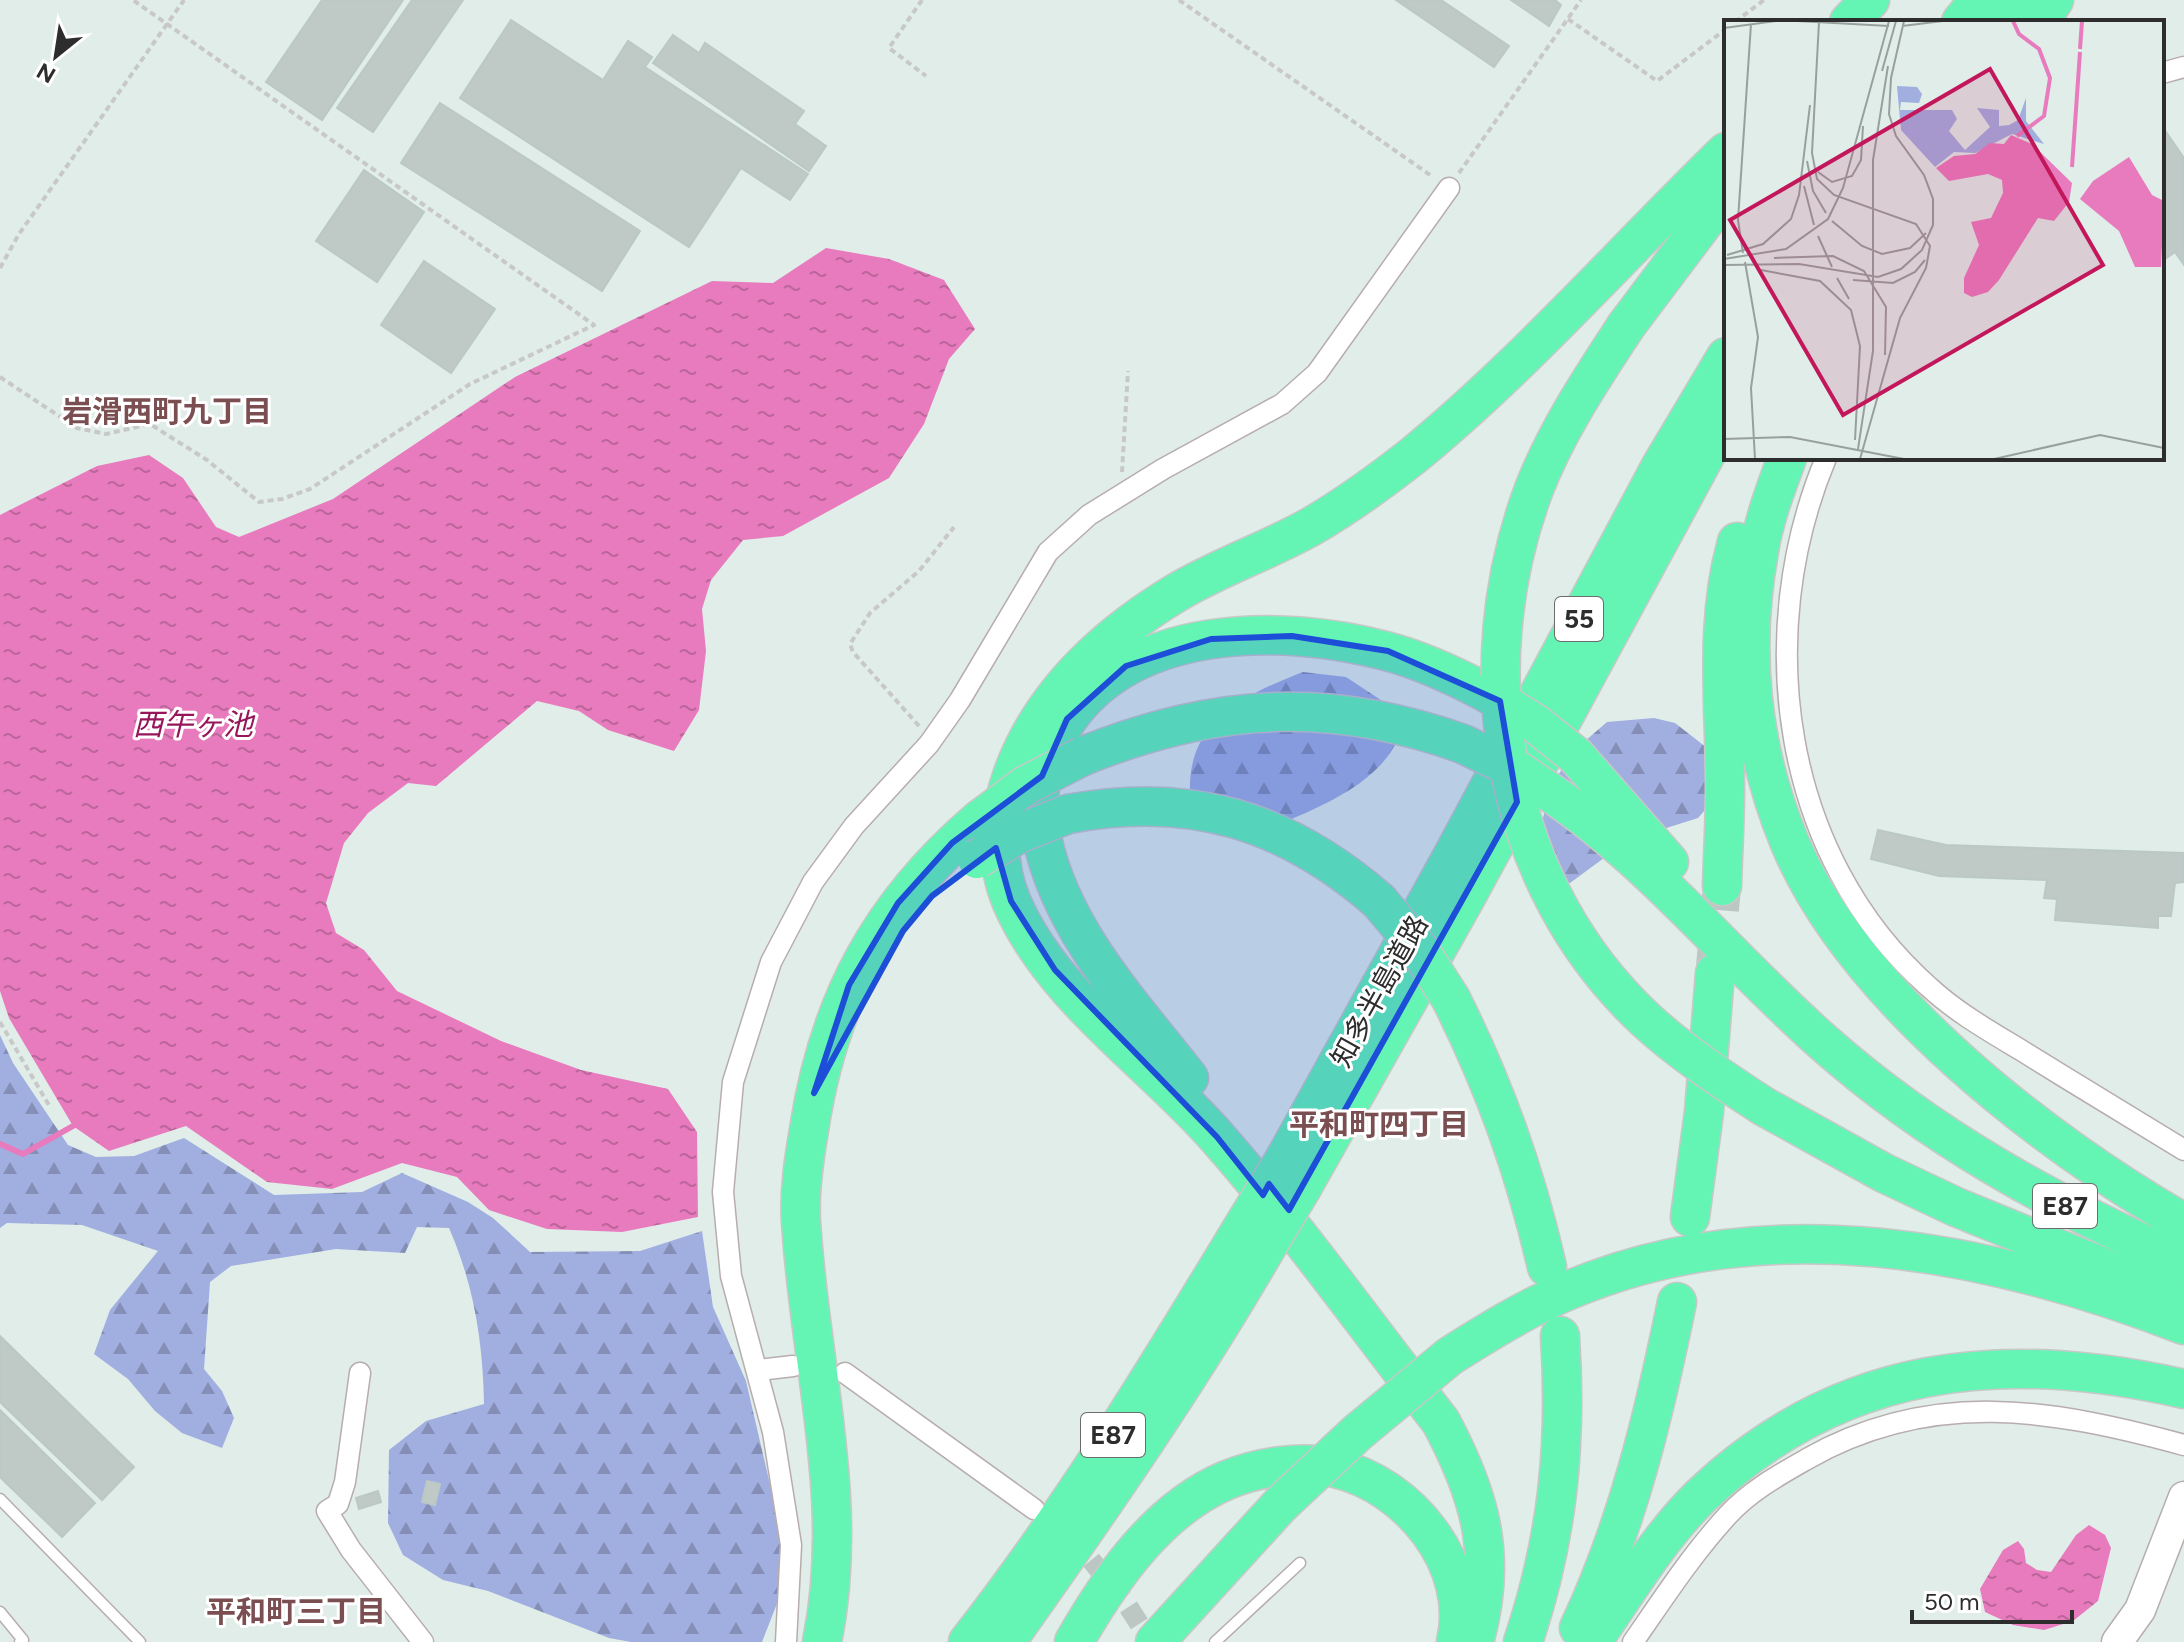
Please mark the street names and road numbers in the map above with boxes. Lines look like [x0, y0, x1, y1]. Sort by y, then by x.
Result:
road number: 55 [1555, 597, 1603, 641]
street label: 知多半島道路 [1323, 909, 1435, 1073]
road number: E87 [2033, 1184, 2097, 1228]
road number: E87 [1081, 1413, 1145, 1457]

